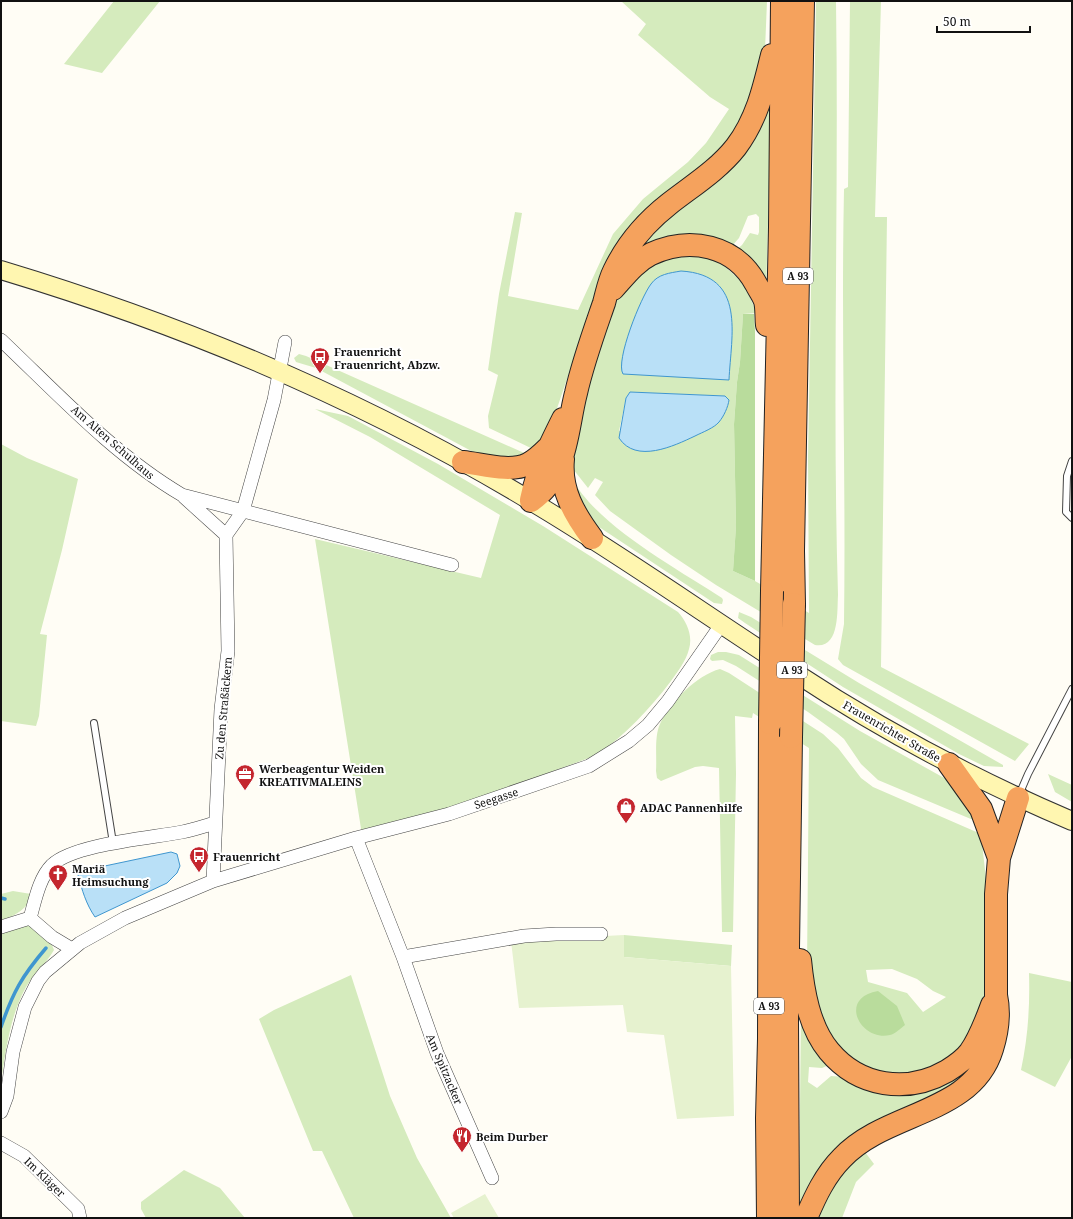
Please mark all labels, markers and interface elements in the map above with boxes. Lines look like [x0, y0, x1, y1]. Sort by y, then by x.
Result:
scale bar [937, 8, 1030, 34]
text: 50 m [943, 13, 971, 30]
road number: A 93 [783, 268, 813, 284]
place label: Frauenricht Frauenricht, Abzw. [334, 344, 440, 372]
bus stop icon: Frauenricht Frauenricht, Abzw. [309, 346, 331, 374]
street label: Am Alten Schulhaus [68, 402, 158, 482]
street label: Zu den Straßäckern [211, 656, 235, 760]
road number: A 93 [777, 662, 807, 678]
street label: Frauenrichter Straße [840, 697, 944, 765]
place label: Werbeagentur Weiden KREATIVMALEINS [259, 761, 385, 789]
office icon: Werbeagentur Weiden KREATIVMALEINS [234, 763, 256, 791]
street label: Seegasse [472, 784, 520, 812]
shop icon: ADAC Pannenhilfe [615, 796, 637, 824]
place label: ADAC Pannenhilfe [640, 800, 743, 815]
bus stop icon: Frauenricht [188, 845, 210, 873]
place label: Frauenricht [213, 849, 281, 864]
place label: Mariä Heimsuchung [72, 861, 149, 889]
church icon: Mariä Heimsuchung [47, 863, 69, 891]
road number: A 93 [754, 998, 784, 1014]
street label: Am Spitzacker [423, 1031, 467, 1107]
restaurant icon: Beim Durber [451, 1125, 473, 1153]
place label: Beim Durber [476, 1129, 548, 1144]
street label: Im Kläger [21, 1154, 69, 1201]

